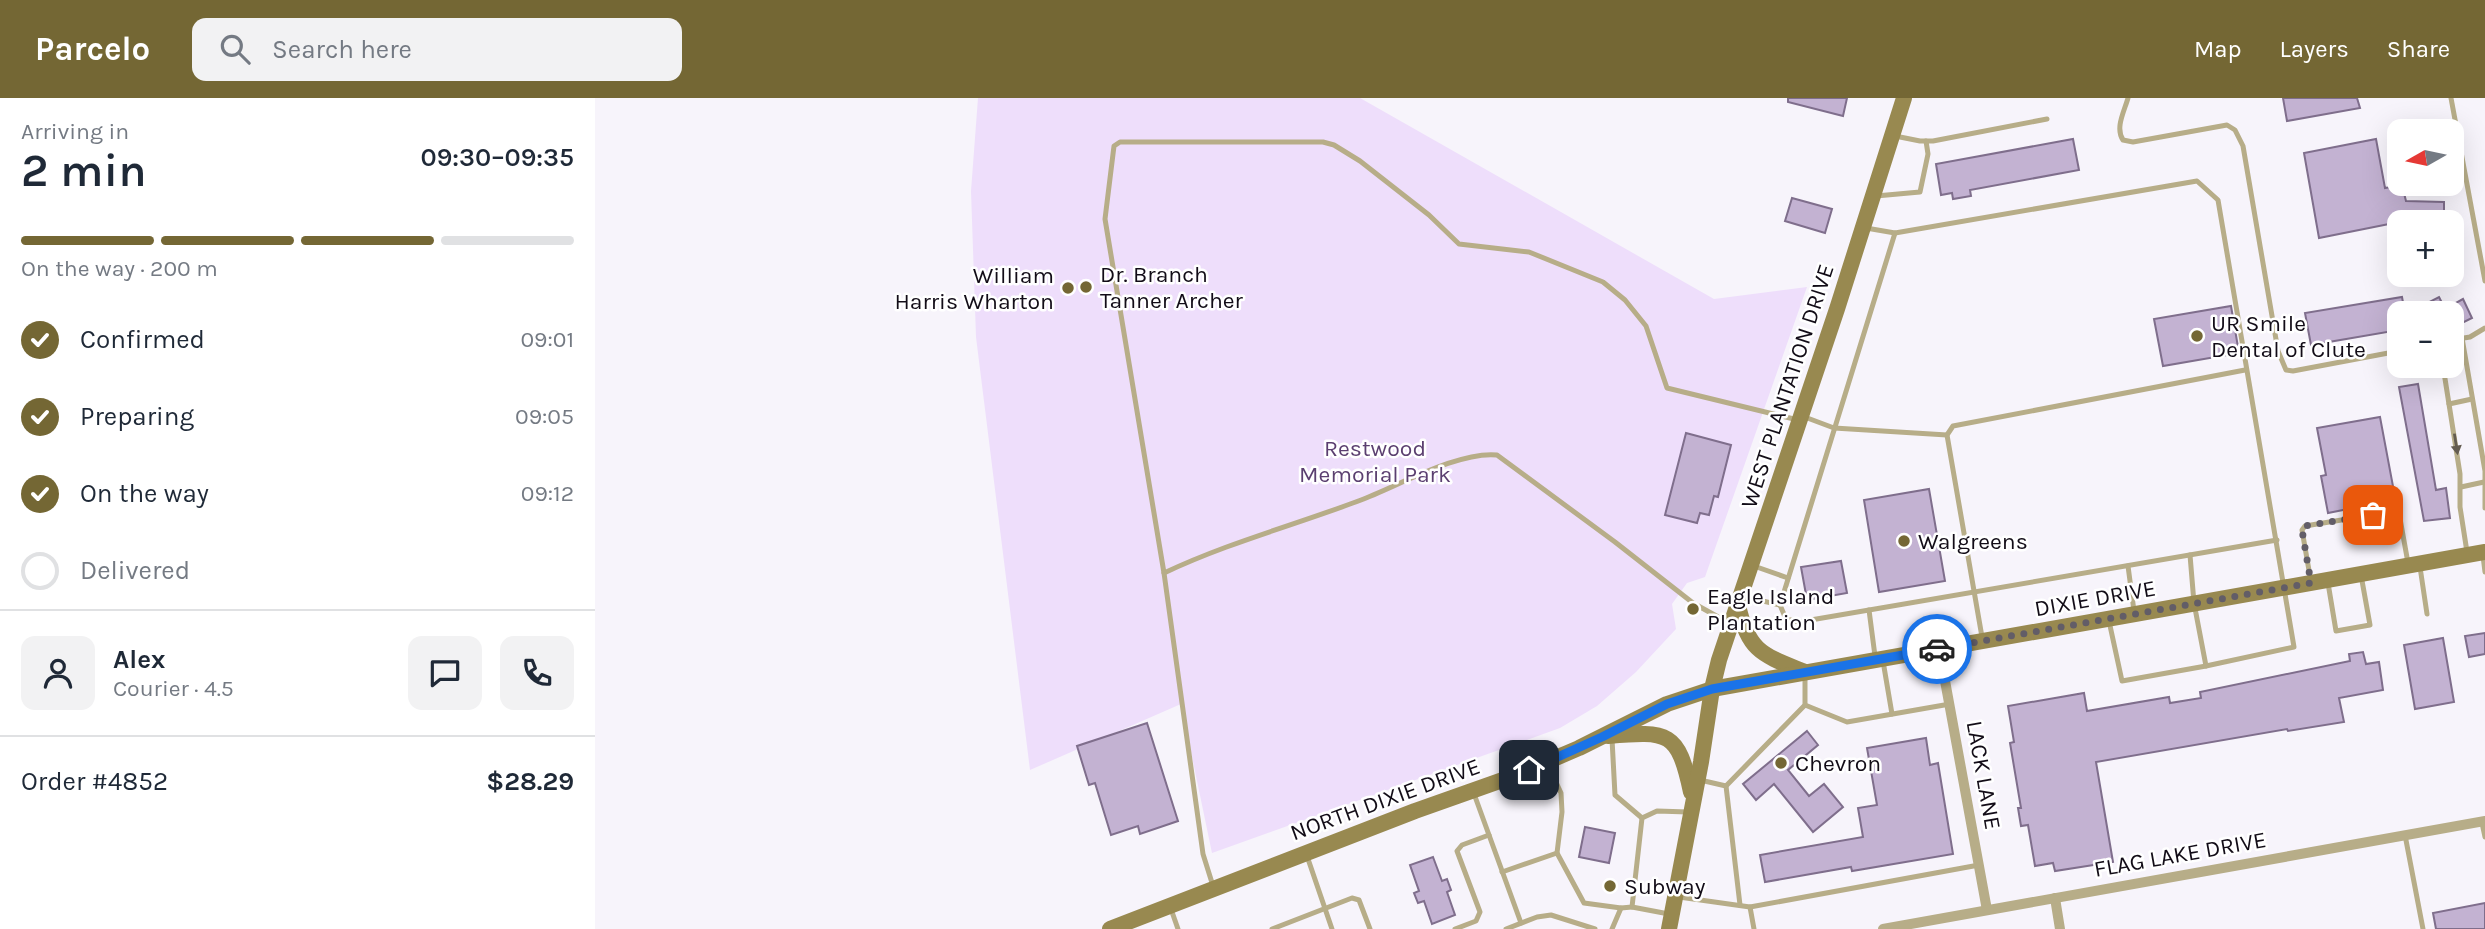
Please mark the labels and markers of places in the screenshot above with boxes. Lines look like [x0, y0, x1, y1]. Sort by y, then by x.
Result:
place label: Dr. Branch Tanner Archer [1100, 261, 1244, 314]
place label: William Harris Wharton [894, 262, 1054, 315]
marker: Dr. Branch Tanner Archer [1078, 279, 1094, 295]
marker: William Harris Wharton [1060, 280, 1076, 296]
place label: UR Smile Dental of Clute [2211, 310, 2366, 363]
marker: UR Smile Dental of Clute [2189, 328, 2205, 344]
pin [2343, 485, 2403, 545]
place label: Walgreens [1918, 528, 2028, 555]
marker: Walgreens [1896, 533, 1912, 549]
place label: Eagle Island Plantation [1707, 583, 1834, 636]
marker: Eagle Island Plantation [1685, 601, 1701, 617]
pin [1499, 740, 1559, 800]
place label: Chevron [1795, 750, 1881, 777]
marker: Chevron [1773, 755, 1789, 771]
place label: Subway [1624, 873, 1706, 900]
marker: Subway [1602, 878, 1618, 894]

